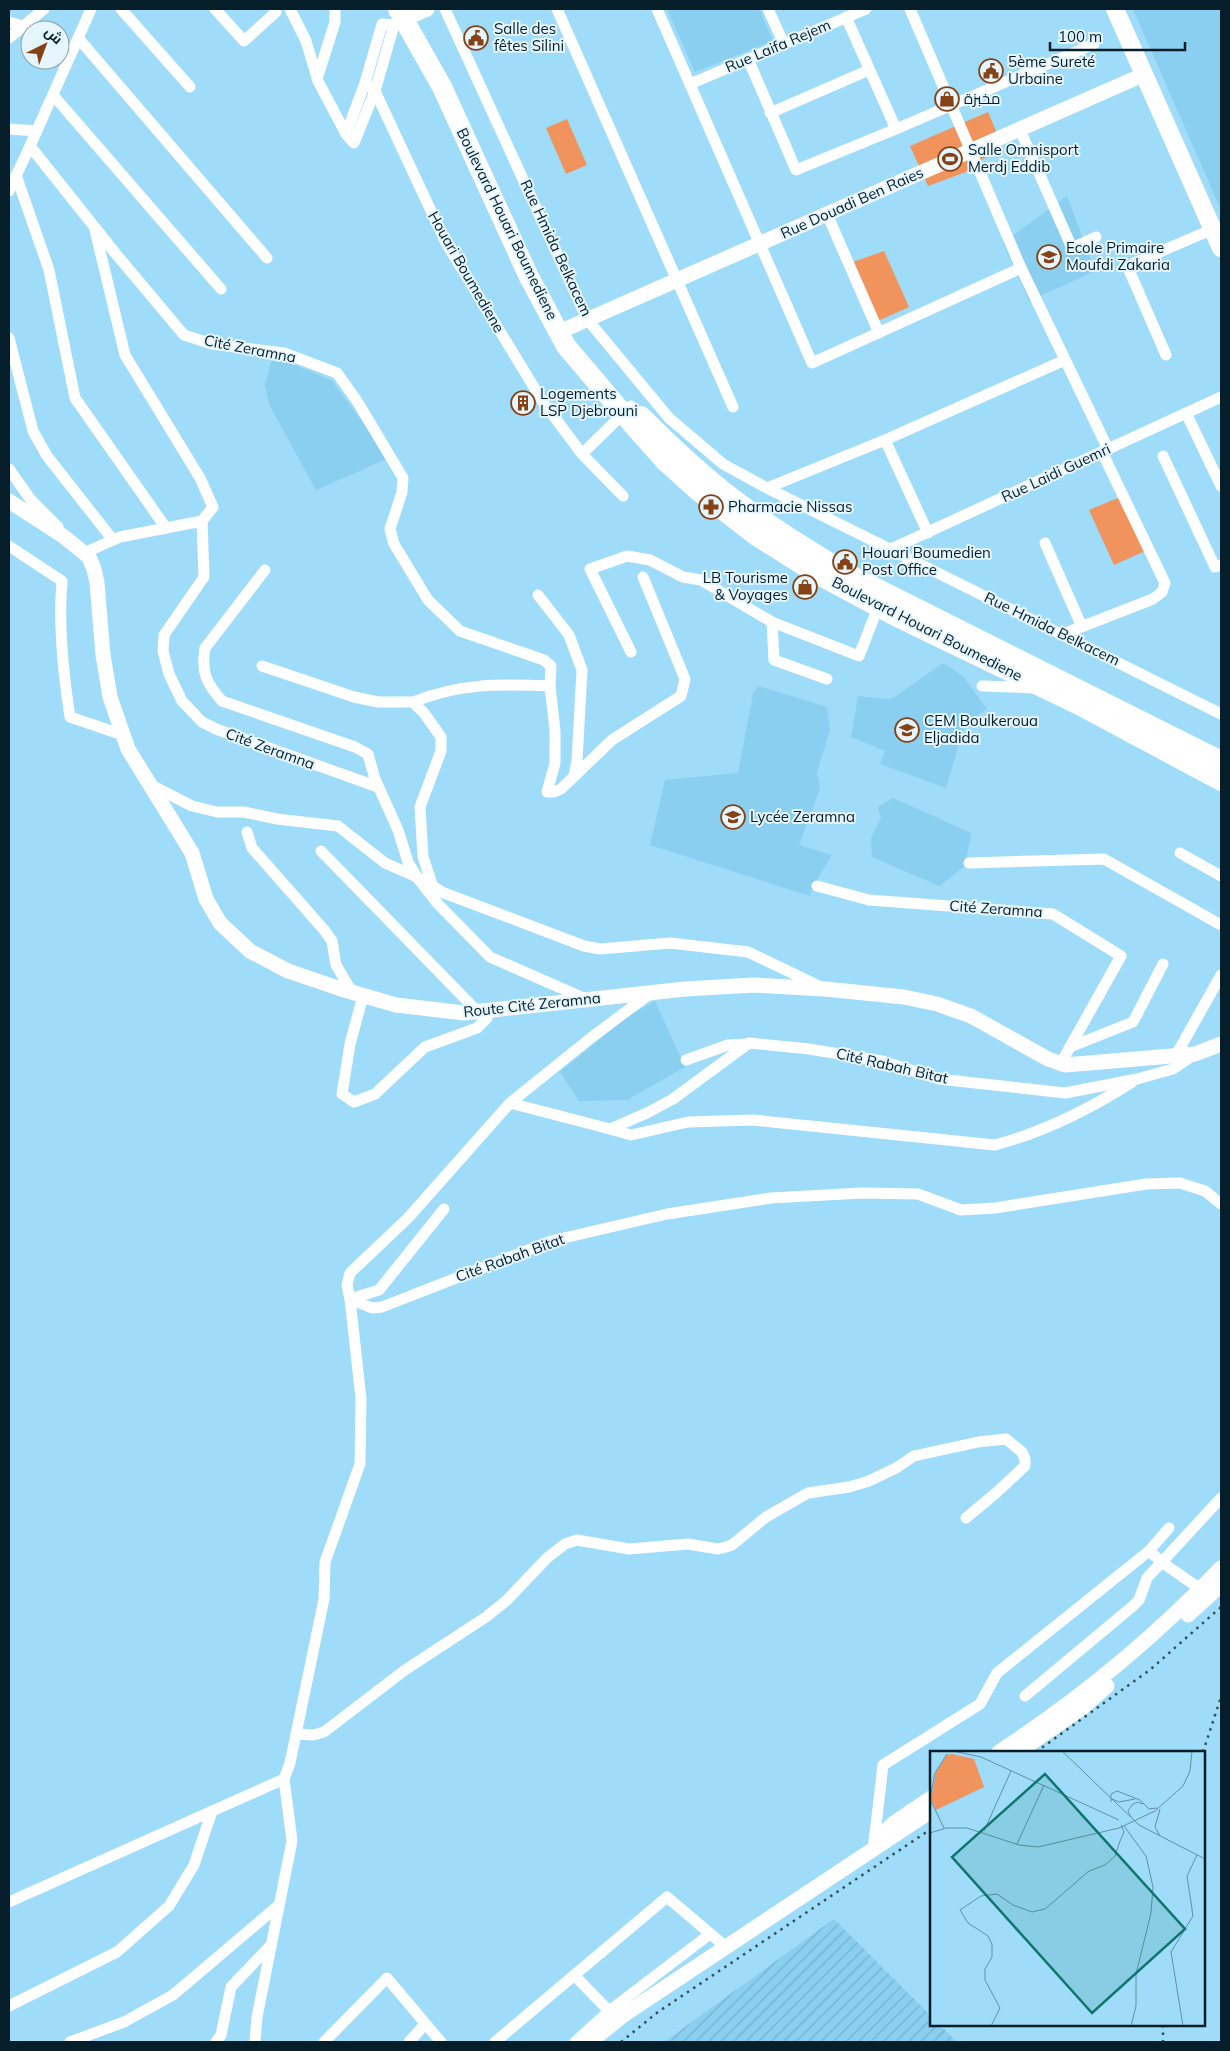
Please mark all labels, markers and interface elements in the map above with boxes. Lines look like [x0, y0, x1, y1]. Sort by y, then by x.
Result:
street label: Rue Laifa Rejem [722, 15, 834, 76]
place label: Salle des fêtes Silini [494, 19, 564, 55]
north arrow [20, 20, 70, 70]
scale bar [1050, 20, 1185, 52]
text: ش [41, 23, 66, 48]
public building icon: Salle des fêtes Silini [463, 25, 489, 51]
text: 100 m [1058, 27, 1102, 46]
place label: 5ème Sureté Urbaine [1008, 52, 1095, 88]
public building icon: 5ème Sureté Urbaine [978, 58, 1004, 84]
shop icon: مخبزة [934, 86, 960, 112]
place label: مخبزة [964, 89, 1000, 108]
street label: Boulevard Houari Boumediene [453, 125, 561, 323]
place label: Salle Omnisport Merdj Eddib [968, 140, 1079, 176]
sports icon: Salle Omnisport Merdj Eddib [937, 146, 963, 172]
street label: Rue Douadi Ben Raies [777, 162, 926, 243]
street label: Rue Hmida Belkacem [516, 177, 596, 319]
street label: Houari Boumediene [424, 208, 508, 336]
place label: Ecole Primaire Moufdi Zakaria [1066, 238, 1170, 274]
school or university icon: Ecole Primaire Moufdi Zakaria [1036, 244, 1062, 270]
street label: Cité Zeramna [202, 330, 298, 367]
place label: Logements LSP Djebrouni [540, 384, 638, 420]
building icon: Logements LSP Djebrouni [510, 390, 536, 416]
street label: Rue Laidi Guemri [998, 439, 1113, 506]
pharmacy icon: Pharmacie Nissas [698, 494, 724, 520]
place label: Pharmacie Nissas [728, 497, 852, 516]
place label: Houari Boumedien Post Office [862, 543, 991, 579]
public building icon: Houari Boumedien Post Office [832, 549, 858, 575]
place label: LB Tourisme & Voyages [703, 568, 788, 604]
street label: Boulevard Houari Boumediene [829, 572, 1026, 685]
shop icon: LB Tourisme & Voyages [792, 574, 818, 600]
street label: Rue Hmida Belkacem [981, 587, 1123, 670]
place label: CEM Boulkeroua Eljadida [924, 711, 1038, 747]
school or university icon: CEM Boulkeroua Eljadida [894, 717, 920, 743]
street label: Cité Zeramna [223, 724, 317, 773]
school or university icon: Lycée Zeramna [720, 804, 746, 830]
place label: Lycée Zeramna [750, 807, 855, 826]
street label: Cité Zeramna [949, 896, 1043, 921]
street label: Route Cité Zeramna [462, 988, 602, 1021]
street label: Cité Rabah Bitat [834, 1043, 950, 1088]
street label: Cité Rabah Bitat [453, 1229, 567, 1286]
inset map [930, 1751, 1205, 2026]

